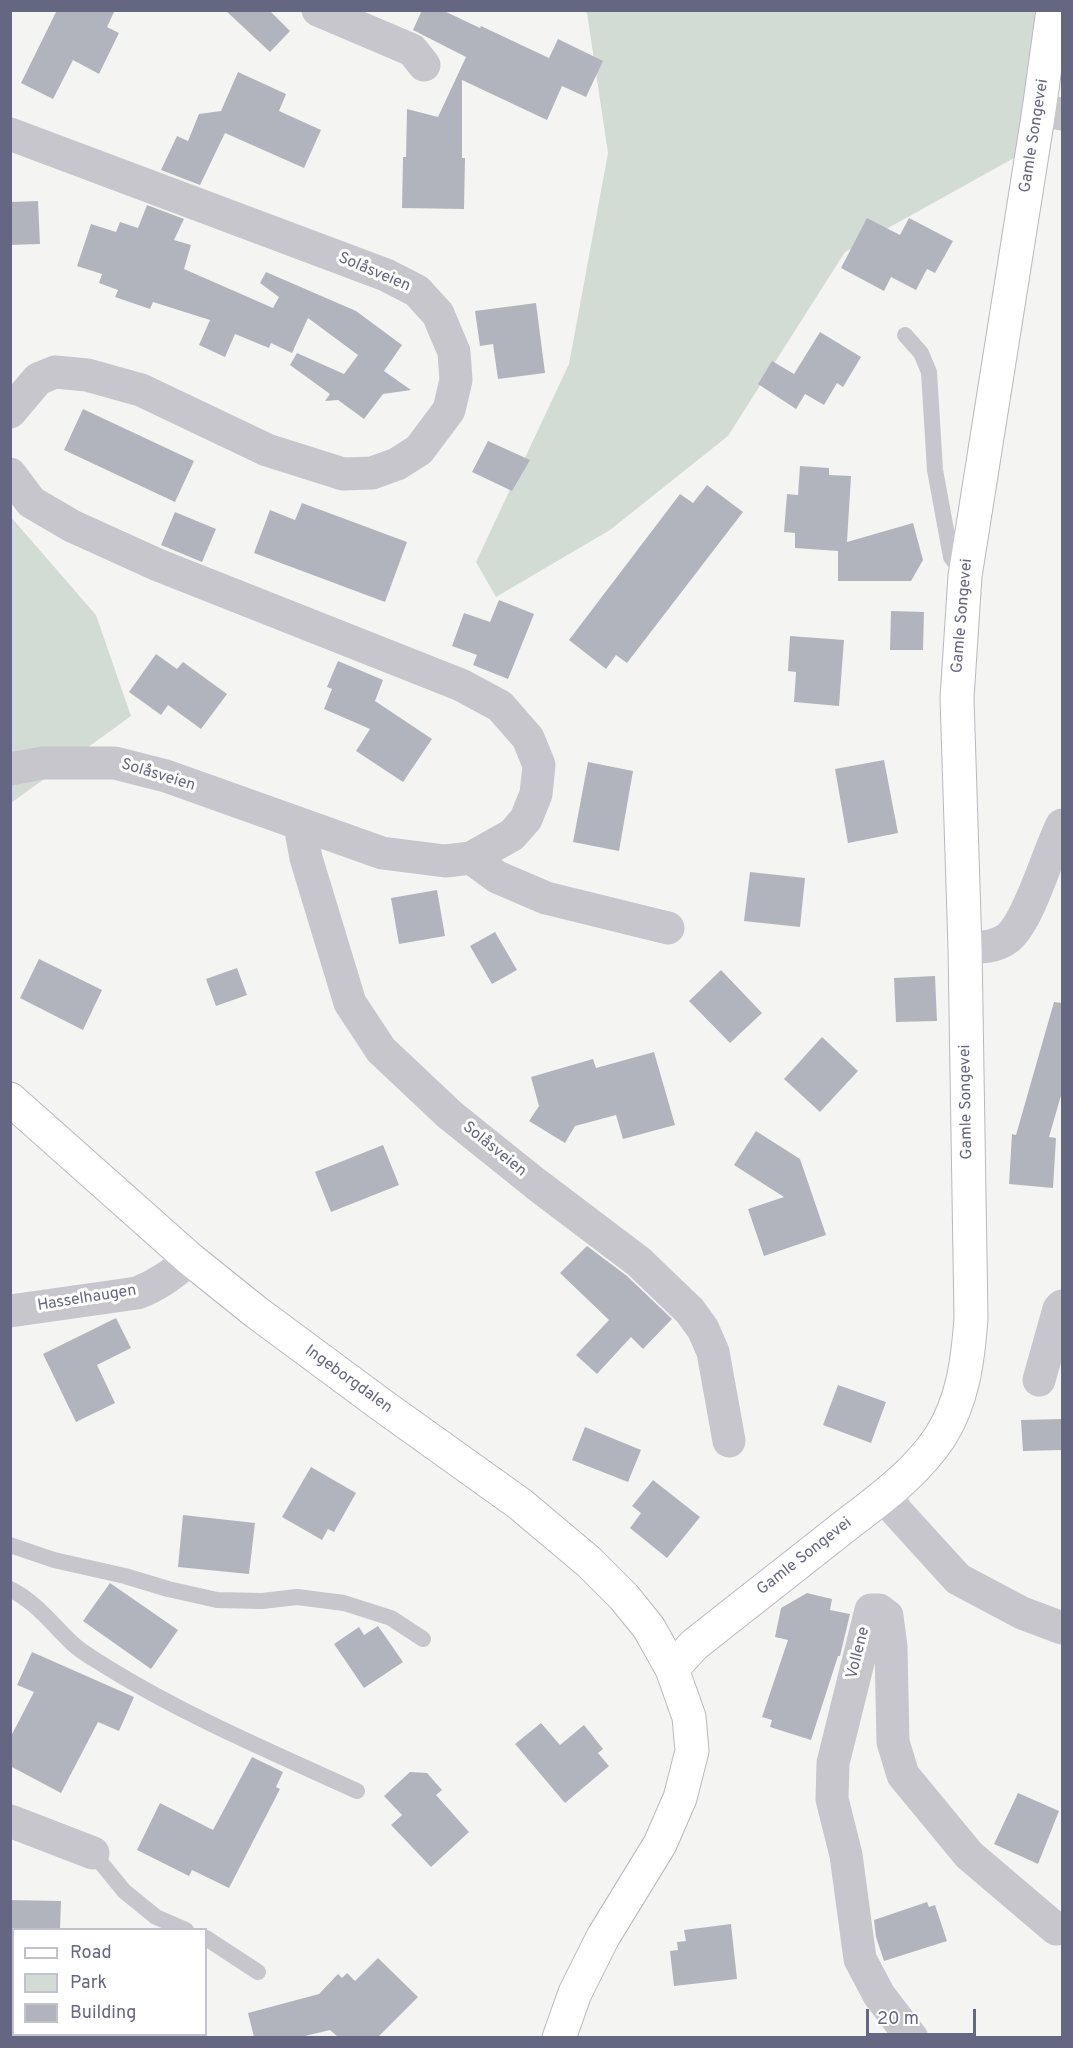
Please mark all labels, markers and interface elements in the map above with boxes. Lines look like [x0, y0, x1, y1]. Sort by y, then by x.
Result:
street label: Gamle Songevei [1017, 78, 1053, 194]
street label: Solåsveien [335, 249, 413, 297]
street label: Gamle Songevei [948, 558, 978, 674]
street label: Solåsveien [119, 756, 197, 796]
street label: Gamle Songevei [956, 1044, 978, 1160]
street label: Solåsveien [458, 1118, 530, 1182]
street label: Hasselhaugen [36, 1282, 138, 1316]
street label: Ingeborgdalen [300, 1342, 396, 1418]
street label: Gamle Songevei [754, 1514, 856, 1600]
street label: Vollene [843, 1625, 875, 1681]
legend [12, 1928, 207, 2036]
text: Road [70, 1942, 112, 1965]
text: Park [70, 1972, 107, 1995]
scale bar [869, 1997, 978, 2035]
text: Building [70, 2002, 136, 2025]
text: 20 m [877, 2008, 919, 2031]

